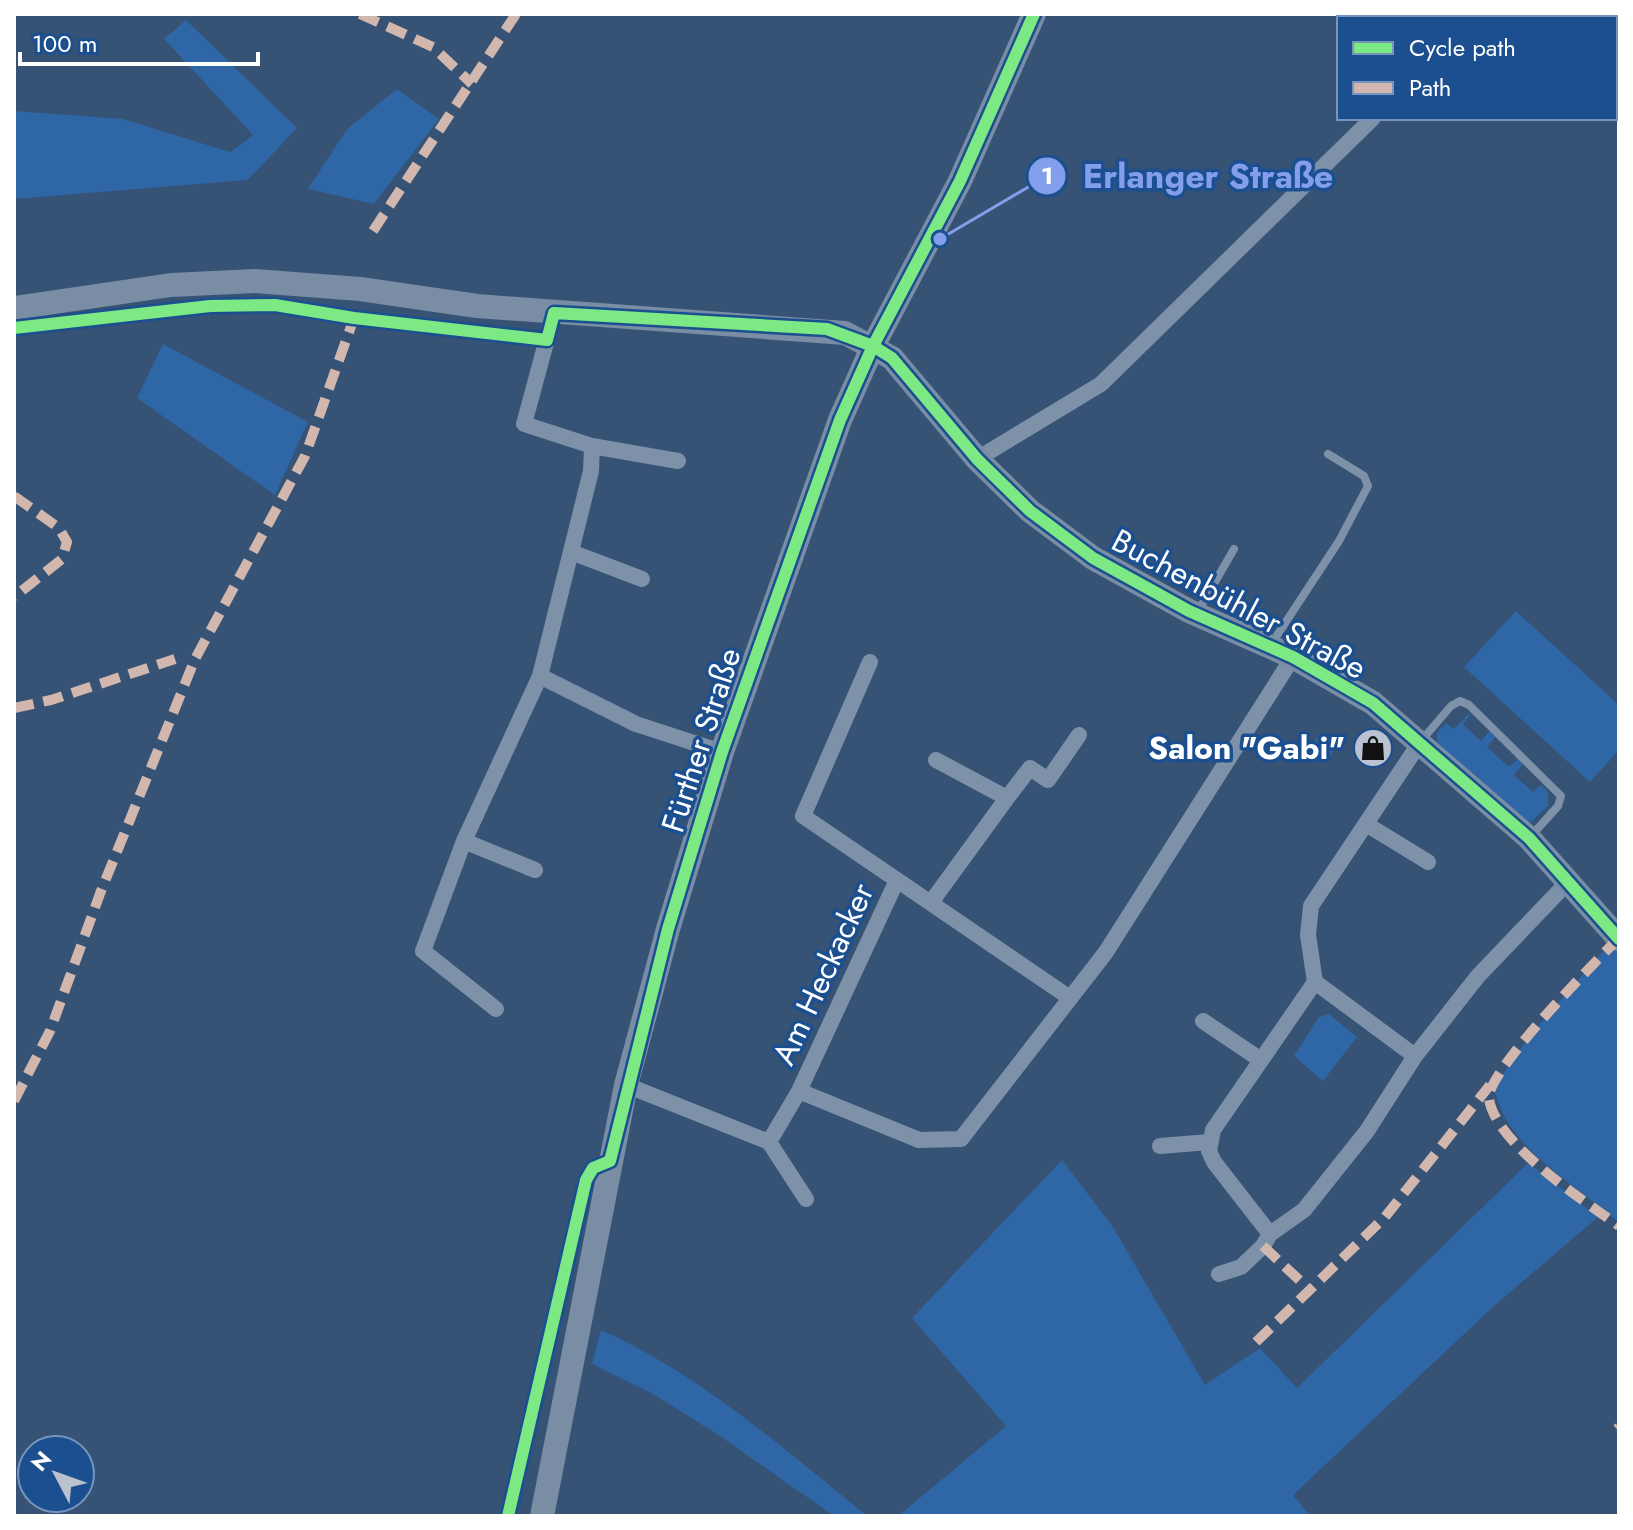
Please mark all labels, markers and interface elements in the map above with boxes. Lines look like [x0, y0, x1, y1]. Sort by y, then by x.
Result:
scale bar [20, 16, 258, 66]
legend [1337, 16, 1617, 120]
text: 100 m [32, 26, 98, 61]
text: Cycle path [1409, 30, 1516, 65]
text: Path [1409, 70, 1451, 105]
callout: Erlanger Straße [1027, 147, 1349, 205]
text: Erlanger Straße [1083, 152, 1333, 201]
text: 1 [1041, 158, 1053, 193]
street label: Buchenbühler Straße [1104, 517, 1374, 691]
street label: Fürther Straße [650, 642, 752, 838]
place label: Salon "Gabi" [1148, 725, 1345, 771]
shop icon: Salon "Gabi" [1352, 727, 1394, 769]
street label: Am Heckacker [761, 875, 885, 1073]
north arrow [16, 1434, 96, 1514]
text: N [23, 1444, 59, 1478]

